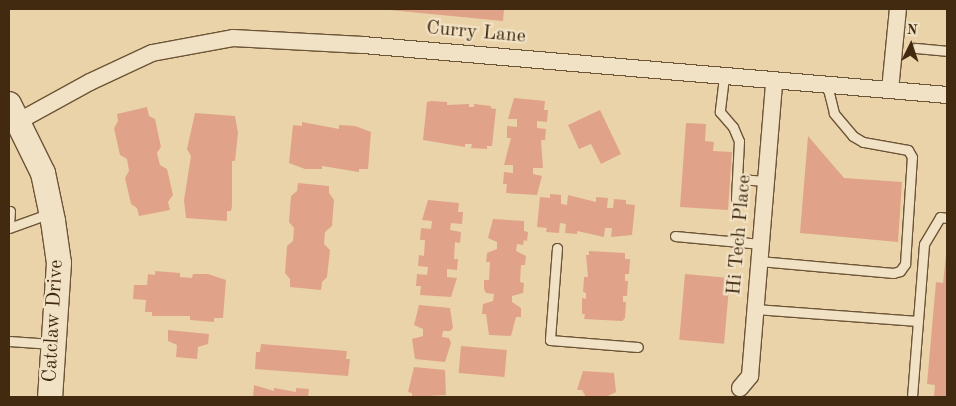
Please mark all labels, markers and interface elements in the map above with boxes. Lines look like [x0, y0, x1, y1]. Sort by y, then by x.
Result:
street label: Curry Lane [425, 17, 527, 49]
north arrow [886, 20, 936, 70]
text: N [906, 23, 918, 37]
street label: Hi Tech Place [723, 174, 757, 296]
street label: Catclaw Drive [39, 259, 69, 383]

